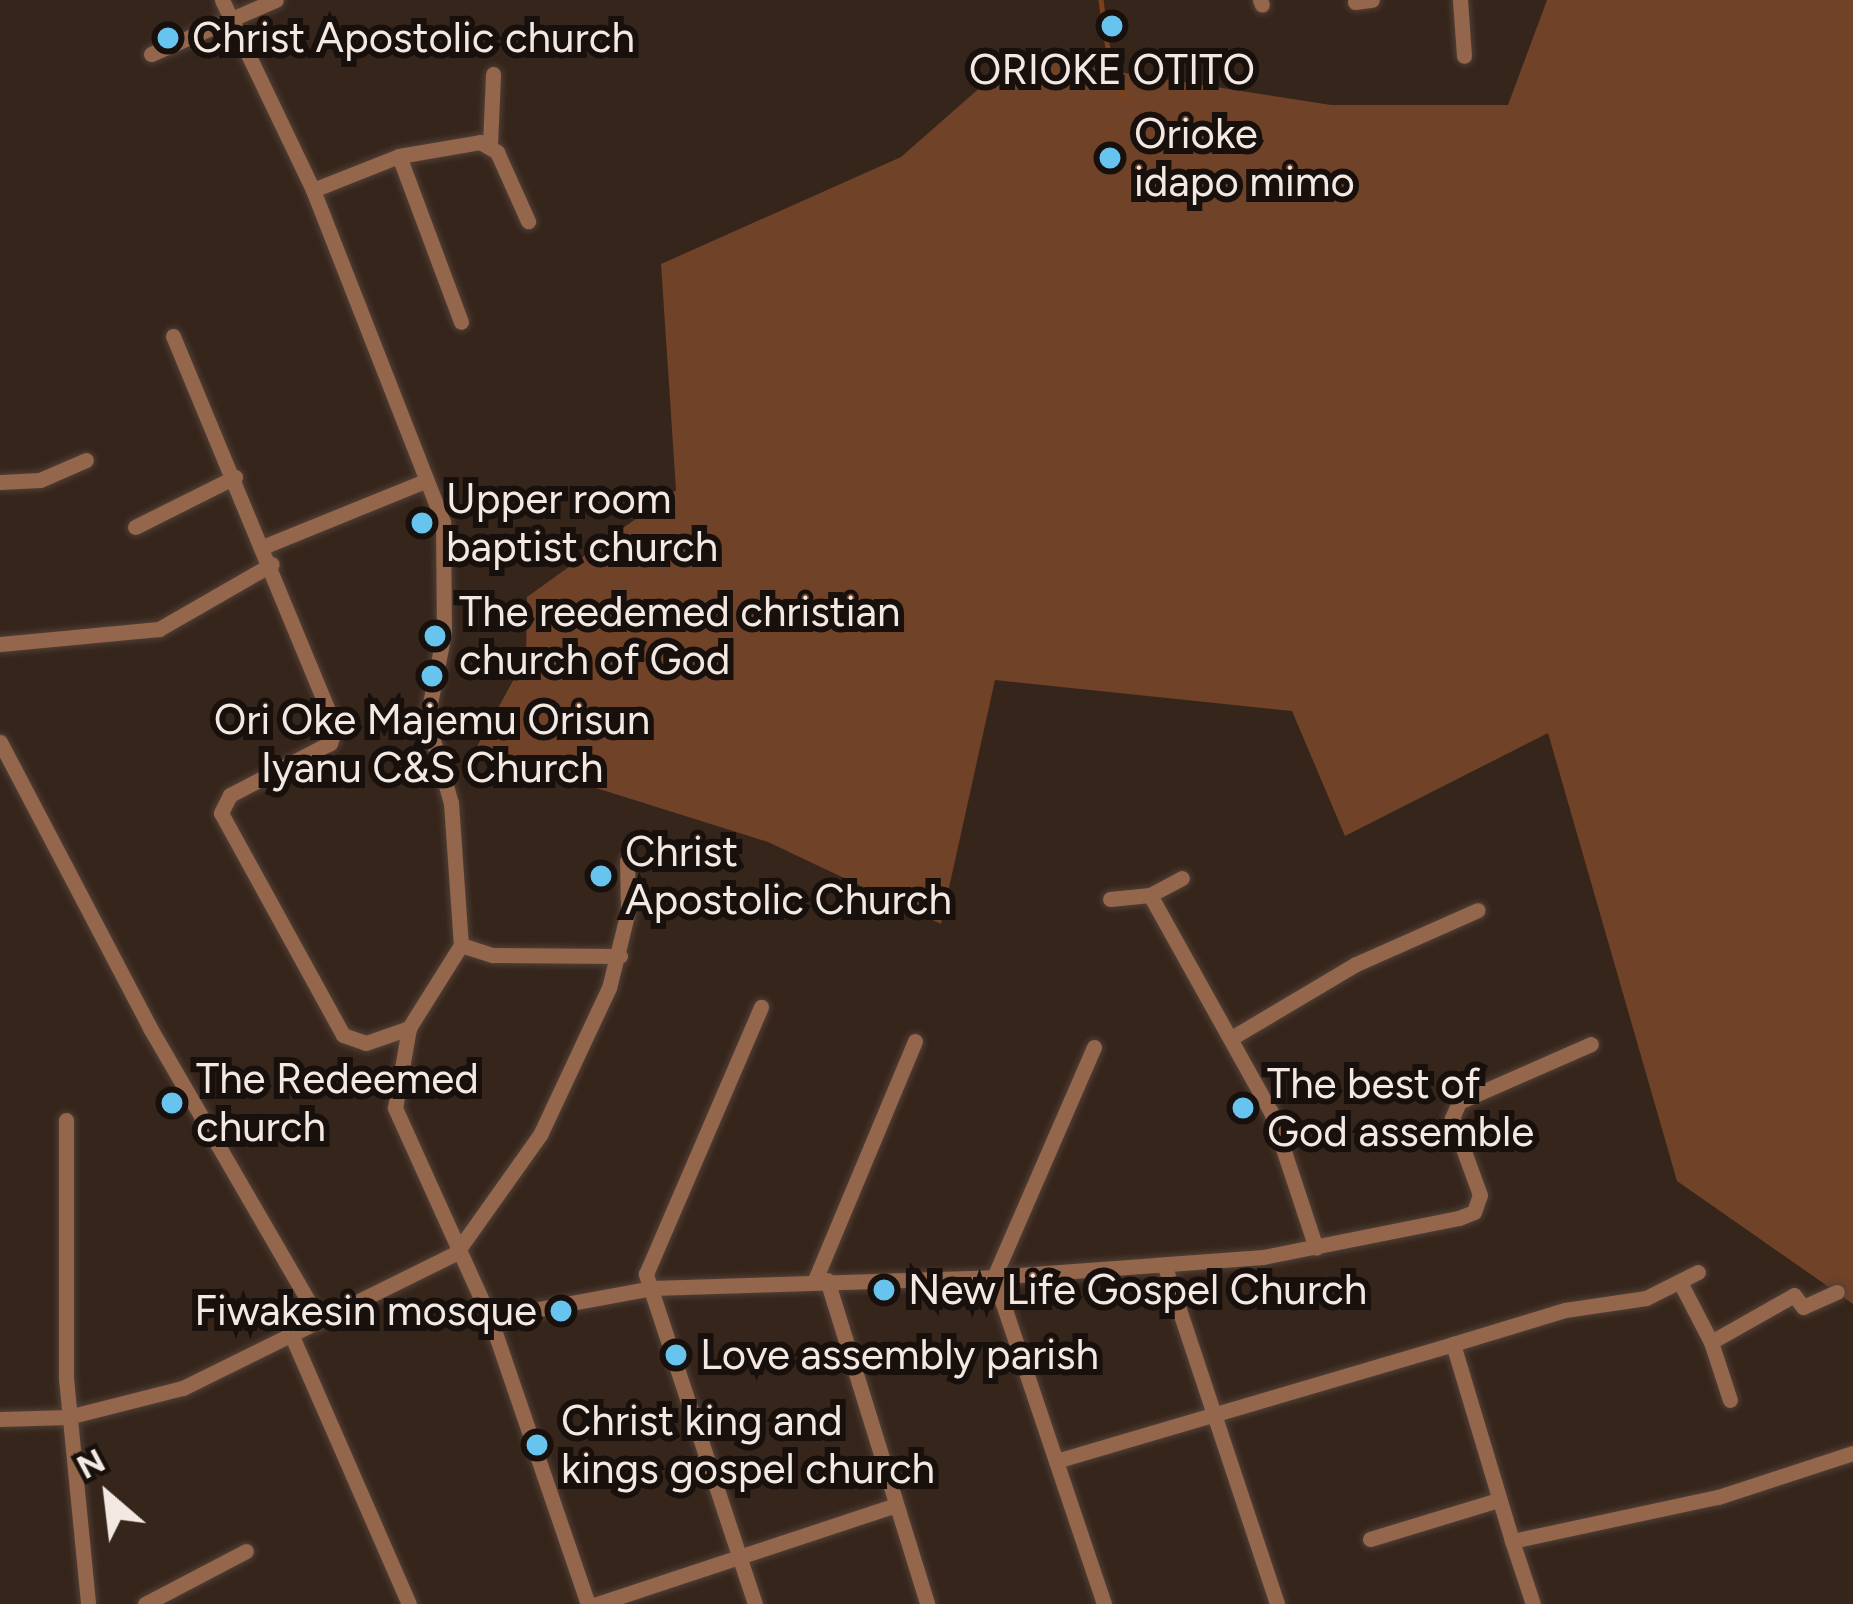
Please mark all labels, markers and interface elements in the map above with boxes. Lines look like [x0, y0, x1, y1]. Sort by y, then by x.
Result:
place label: Christ Apostolic church [192, 13, 635, 63]
marker: ORIOKE OTITO [1099, 13, 1125, 39]
marker: Christ Apostolic church [155, 25, 181, 51]
place label: ORIOKE OTITO [969, 45, 1255, 95]
place label: Orioke idapo mimo [1134, 109, 1355, 207]
marker: Orioke idapo mimo [1097, 145, 1123, 171]
place label: Upper room baptist church [446, 474, 718, 572]
marker: Upper room baptist church [409, 510, 435, 536]
place label: The reedemed christian church of God [459, 587, 900, 686]
marker: The reedemed christian church of God [422, 623, 448, 649]
marker: Ori Oke Majemu Orisun Iyanu C&S Church [419, 663, 445, 689]
place label: Ori Oke Majemu Orisun Iyanu C&S Church [214, 695, 650, 794]
place label: Christ Apostolic Church [625, 827, 952, 926]
marker: Christ Apostolic Church [588, 863, 614, 889]
place label: The Redeemed church [196, 1054, 479, 1152]
place label: The best of God assemble [1267, 1059, 1534, 1158]
marker: The Redeemed church [159, 1090, 185, 1116]
marker: The best of God assemble [1230, 1095, 1256, 1121]
place label: New Life Gospel Church [908, 1265, 1367, 1315]
marker: New Life Gospel Church [871, 1277, 897, 1303]
place label: Fiwakesin mosque [194, 1286, 537, 1336]
marker: Fiwakesin mosque [548, 1298, 574, 1324]
place label: Love assembly parish [700, 1330, 1099, 1380]
marker: Love assembly parish [663, 1342, 689, 1368]
place label: Christ king and kings gospel church [561, 1396, 935, 1494]
marker: Christ king and kings gospel church [524, 1432, 550, 1458]
north arrow [48, 1436, 168, 1556]
text: N [70, 1441, 111, 1487]

